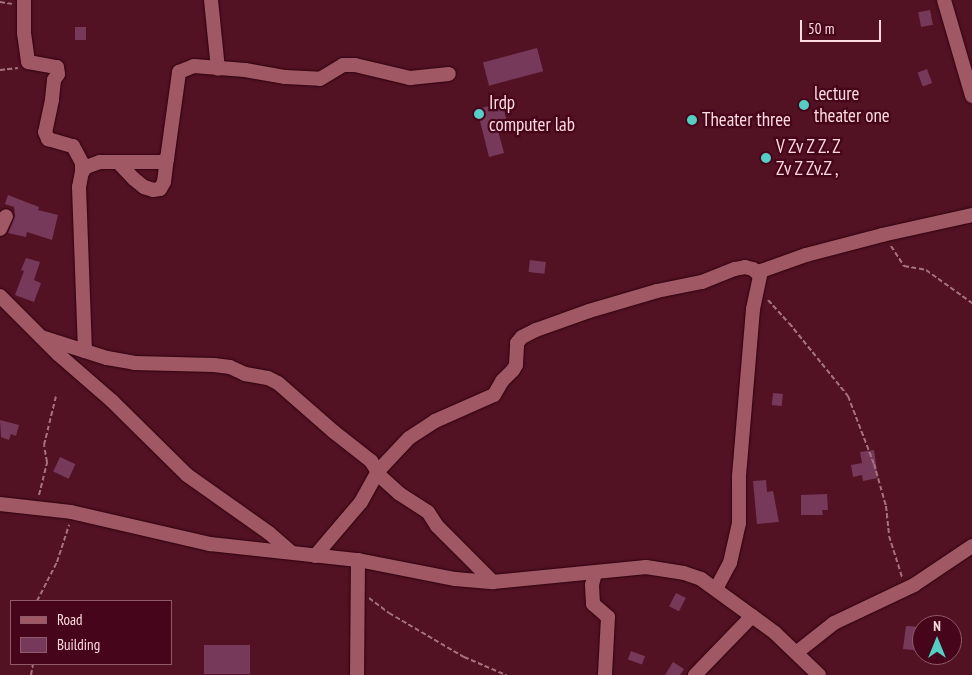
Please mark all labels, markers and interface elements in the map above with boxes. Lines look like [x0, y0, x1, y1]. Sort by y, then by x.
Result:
scale bar [802, 10, 883, 42]
text: 50 m [808, 19, 834, 38]
place label: lecture theater one [814, 83, 890, 127]
place label: Irdp computer lab [489, 92, 575, 136]
marker: lecture theater one [798, 99, 810, 111]
marker: Irdp computer lab [473, 108, 485, 120]
place label: Theater three [702, 109, 791, 131]
marker: Theater three [686, 114, 698, 126]
place label: V Zv Z Z. Z Zv Z Zv.Z , [776, 136, 845, 180]
marker: V Zv Z Z. Z Zv Z Zv.Z , [760, 152, 772, 164]
legend [10, 600, 172, 665]
text: Road [57, 610, 83, 629]
north arrow [912, 615, 962, 665]
text: N [933, 617, 941, 635]
text: Building [57, 635, 100, 654]

